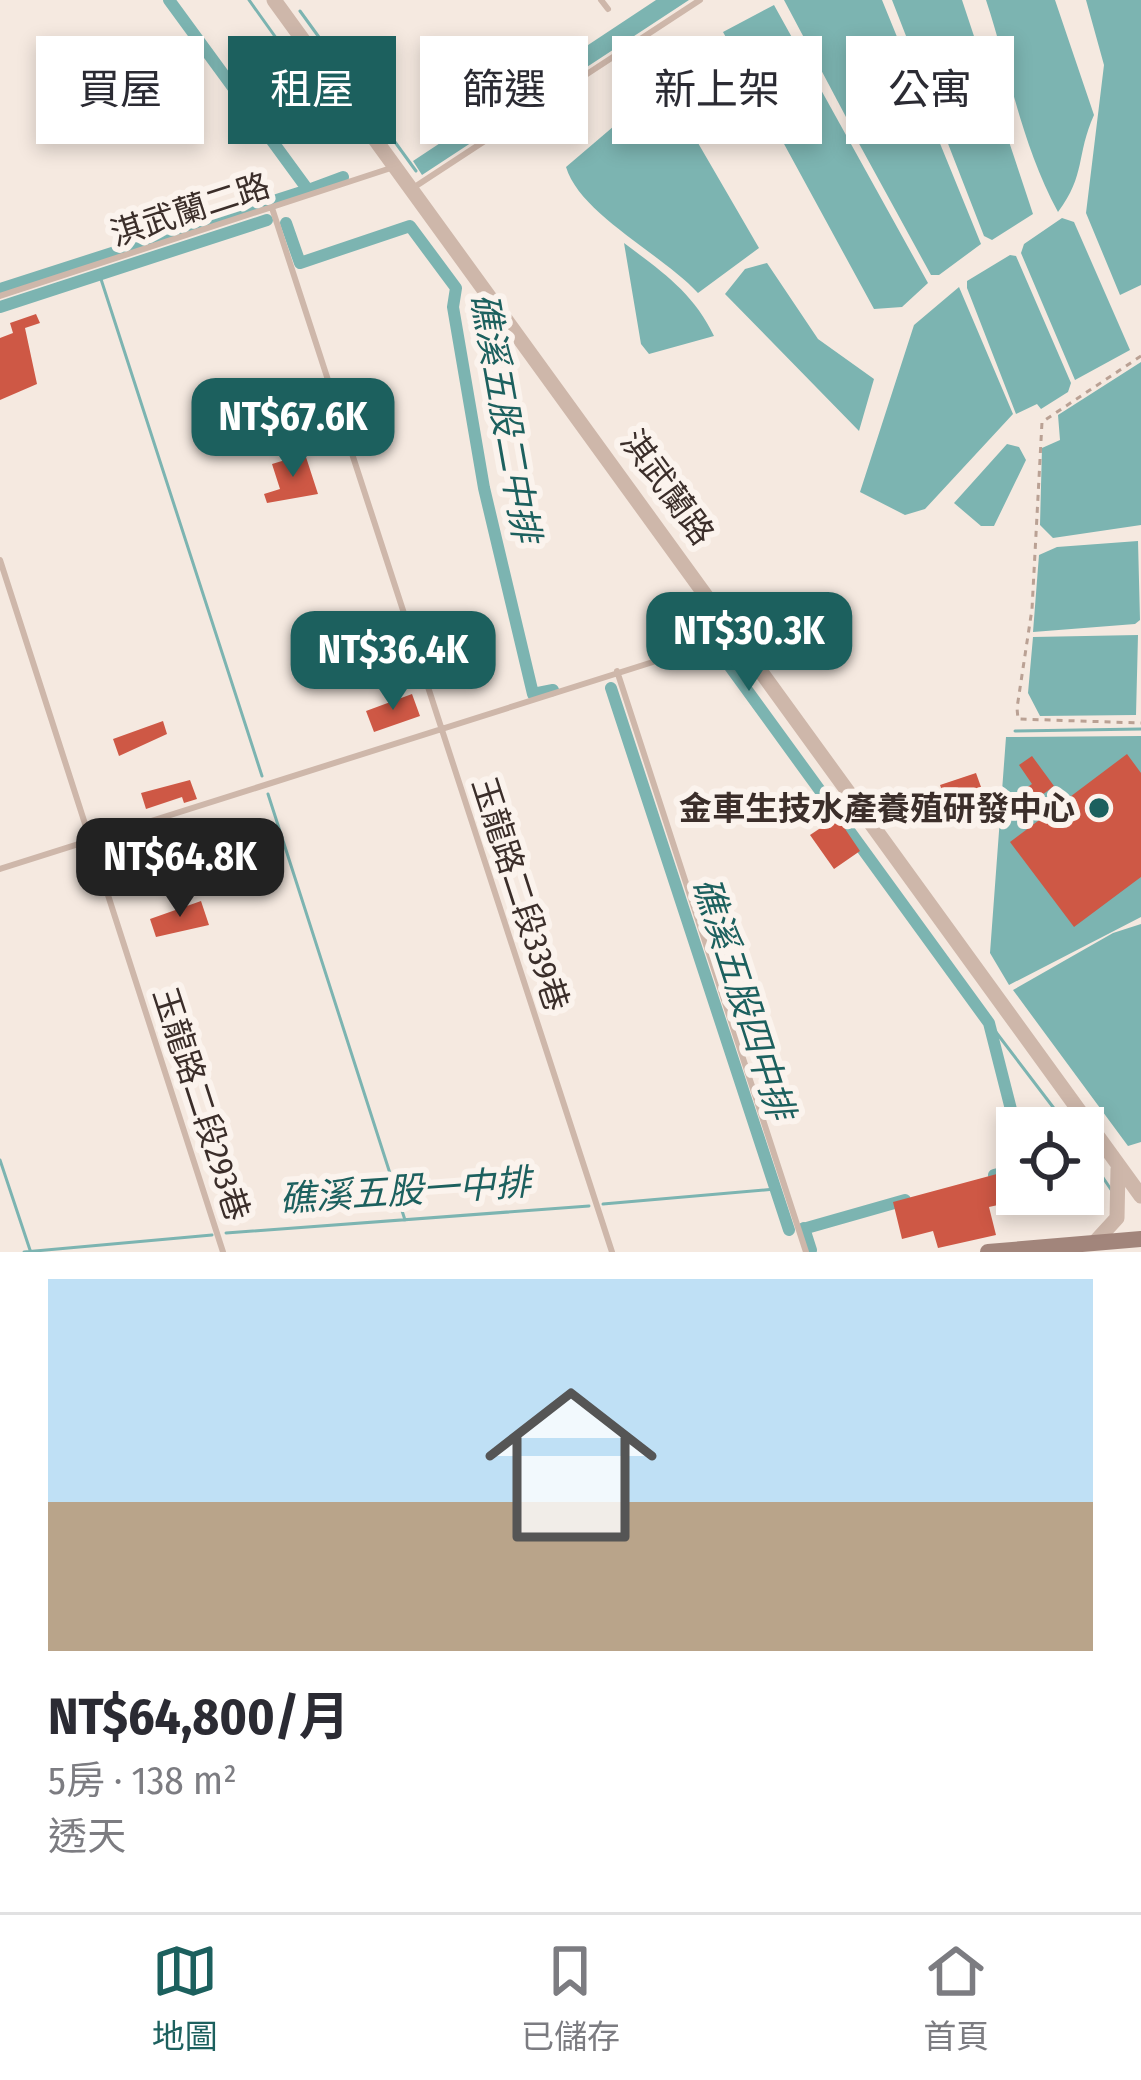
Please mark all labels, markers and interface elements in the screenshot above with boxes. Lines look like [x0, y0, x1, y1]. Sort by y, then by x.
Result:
chip: 買屋 [36, 36, 204, 144]
chip: 租屋 [228, 36, 396, 144]
chip: 篩選 [420, 36, 588, 144]
chip: 新上架 [612, 36, 822, 144]
chip: 公寓 [846, 36, 1014, 144]
street label: 淇武蘭二路 [106, 165, 275, 254]
water label: 礁溪五股二中排 [461, 289, 549, 549]
pin: NT$67.6K [169, 378, 417, 480]
text: NT$67.6K [218, 394, 368, 440]
street label: 淇武蘭路 [612, 422, 722, 553]
pin: NT$30.3K [625, 592, 873, 694]
text: NT$30.3K [673, 608, 825, 654]
pin: NT$36.4K [269, 611, 517, 713]
text: NT$36.4K [318, 627, 468, 673]
street label: 玉龍路二段339巷 [463, 772, 577, 1016]
place label: 金車生技水產養殖研發中心 [679, 789, 1075, 829]
marker: 金車生技水產養殖研發中心 [1086, 795, 1112, 821]
pin: NT$64.8K [56, 818, 304, 920]
text: NT$64.8K [103, 834, 257, 880]
water label: 礁溪五股四中排 [683, 872, 804, 1129]
street label: 玉龍路二段293巷 [145, 983, 258, 1226]
map controls [996, 1107, 1104, 1215]
button: locate [996, 1107, 1104, 1215]
water label: 礁溪五股一中排 [278, 1160, 536, 1222]
icon: home [463, 1357, 679, 1573]
text: NT$64,800/月 [48, 1686, 350, 1748]
text: 5房 · 138 m² [48, 1758, 237, 1804]
text: 透天 [48, 1814, 126, 1860]
tab: 地圖 [152, 1938, 218, 2058]
tab: 已儲存 [521, 1938, 620, 2058]
tab: 首頁 [923, 1938, 989, 2058]

